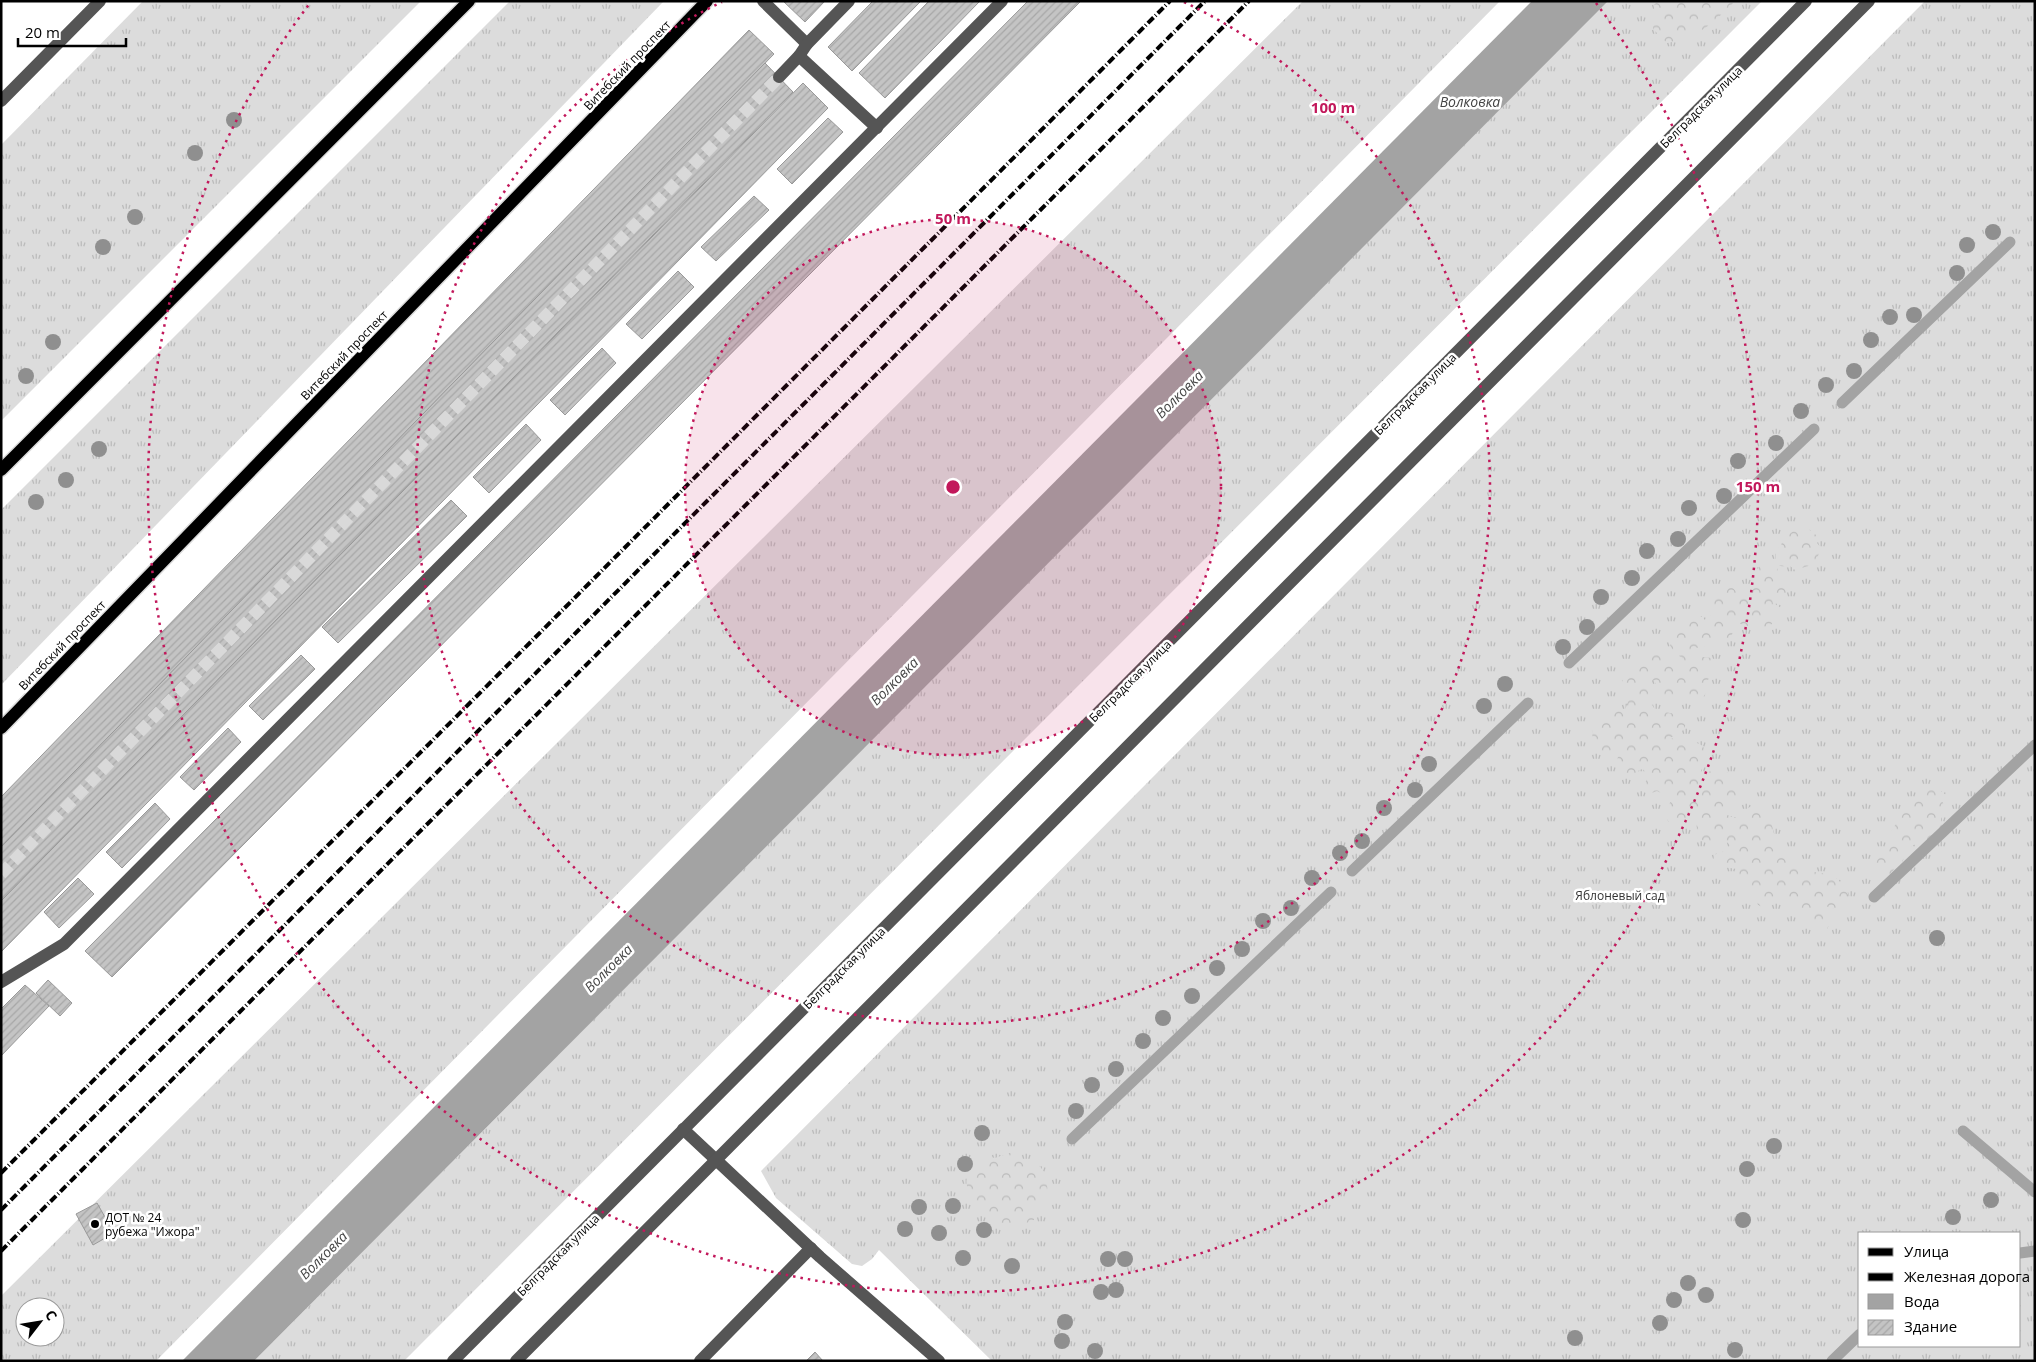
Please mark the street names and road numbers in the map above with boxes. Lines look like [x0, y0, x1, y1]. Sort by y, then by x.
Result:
street label: Витебский проспект [580, 16, 675, 114]
street label: Белградская улица [1656, 62, 1746, 152]
street label: Витебский проспект [297, 306, 392, 404]
street label: Белградская улица [1370, 349, 1460, 439]
street label: Витебский проспект [15, 596, 110, 694]
street label: Белградская улица [1085, 636, 1175, 726]
street label: Белградская улица [799, 923, 889, 1013]
street label: Белградская улица [513, 1210, 603, 1300]

